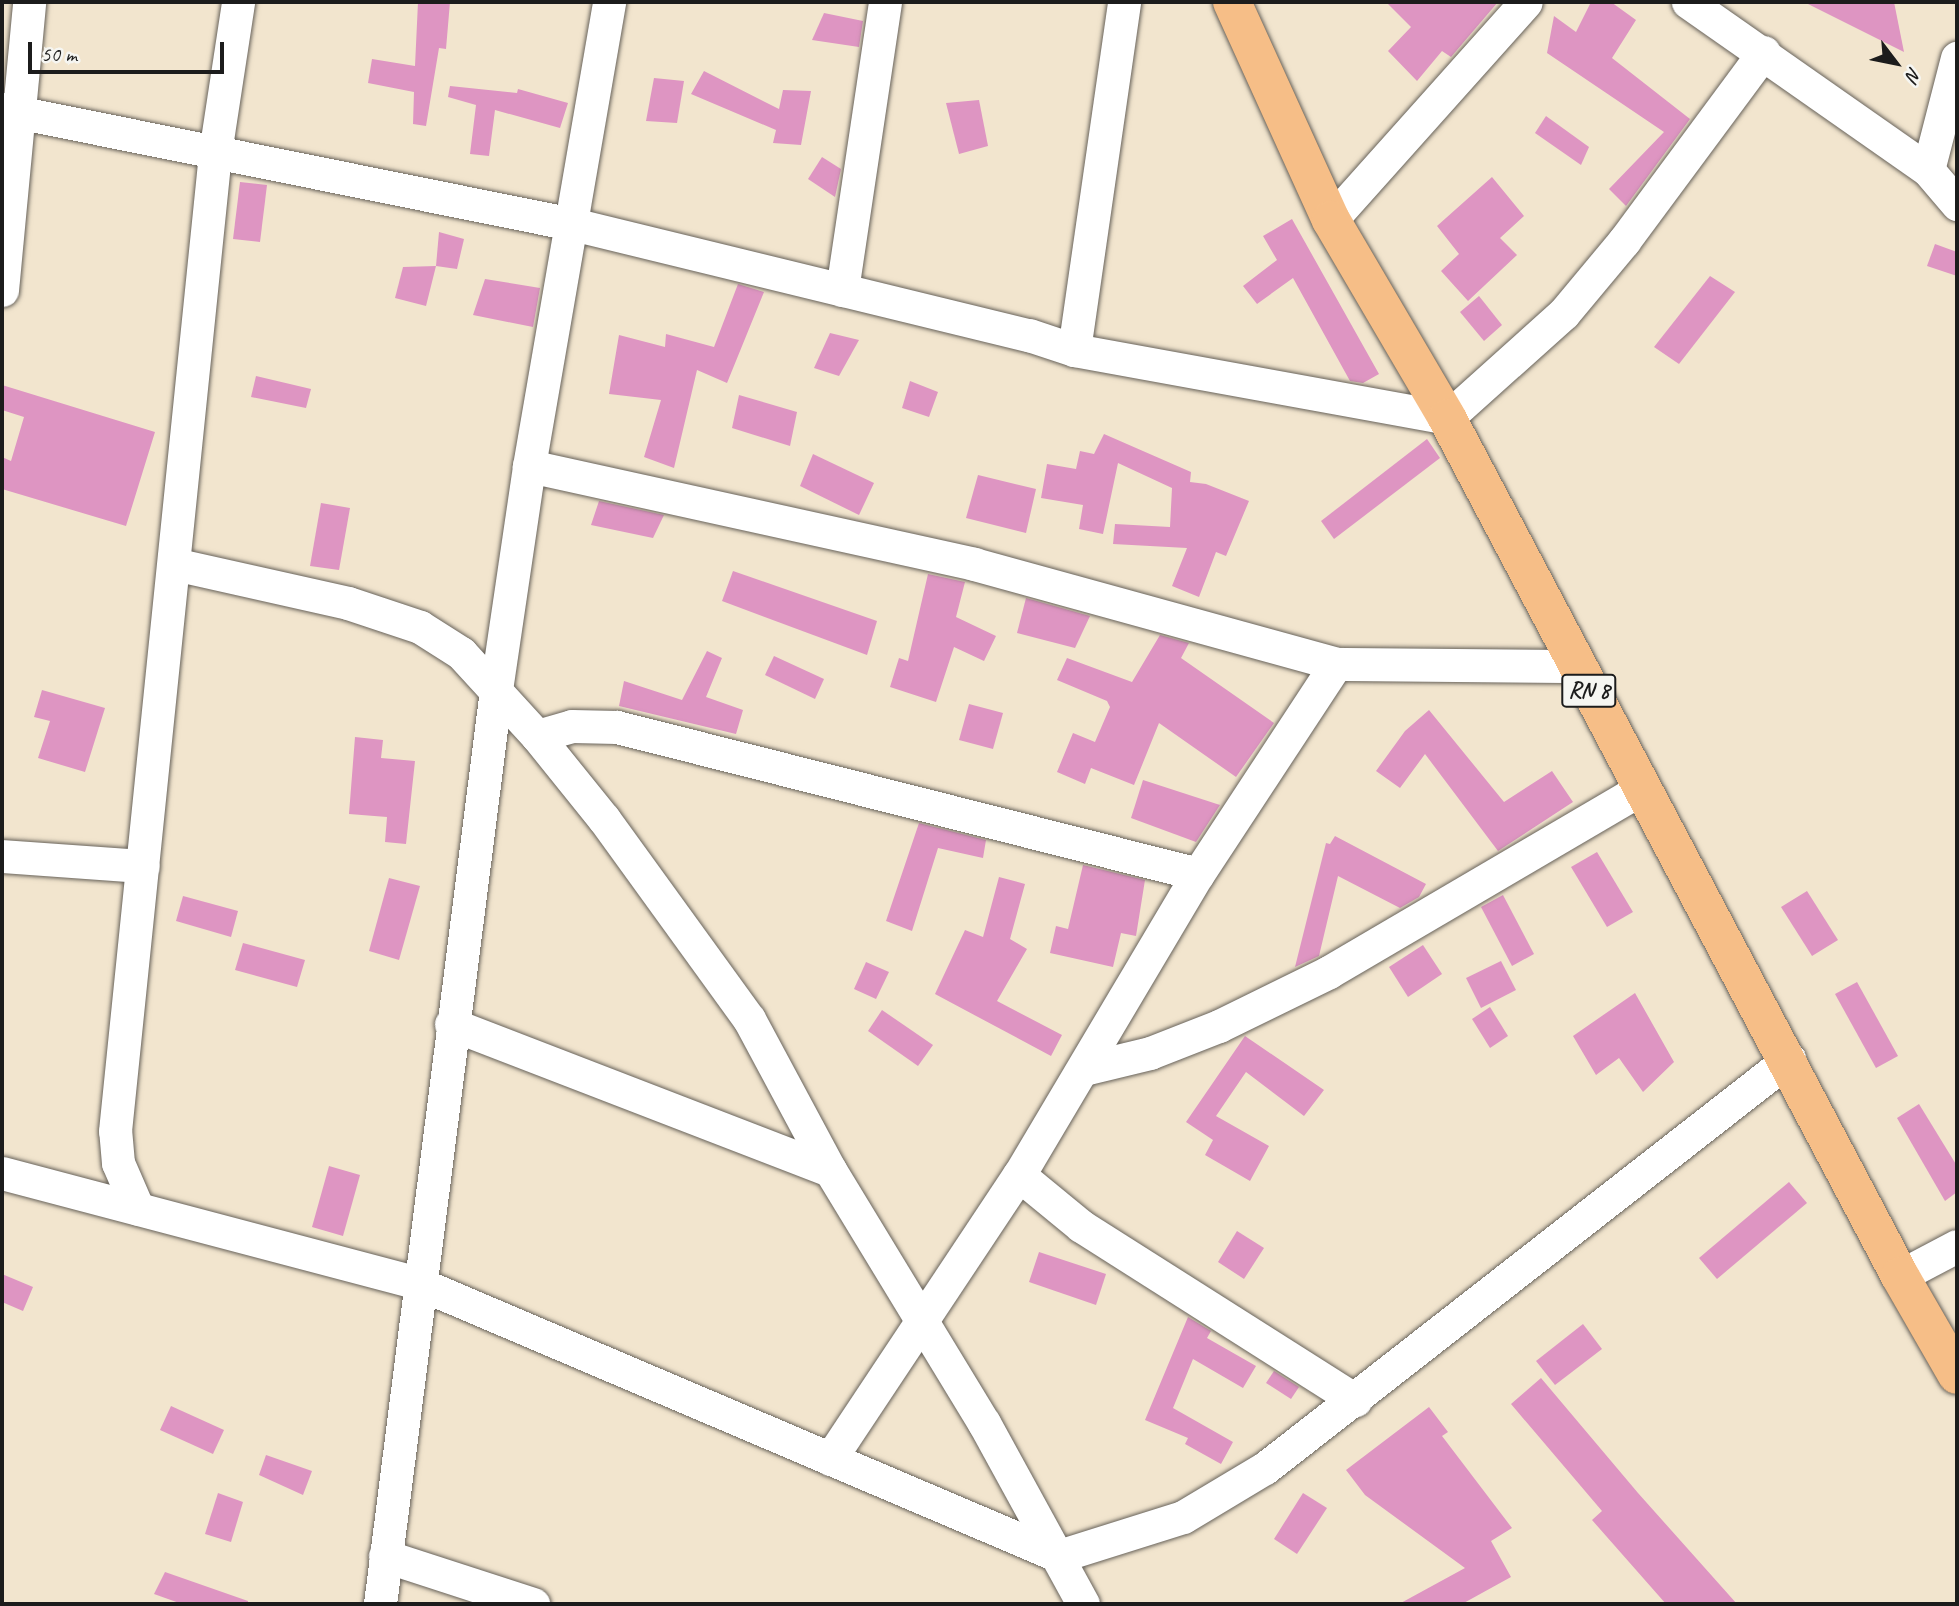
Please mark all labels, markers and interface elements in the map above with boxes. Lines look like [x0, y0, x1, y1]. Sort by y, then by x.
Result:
scale bar [32, 28, 228, 72]
north arrow [1861, 28, 1931, 98]
text: 50 m [41, 41, 77, 67]
text: N [1901, 63, 1927, 85]
road number: RN 8 [1561, 671, 1617, 710]

